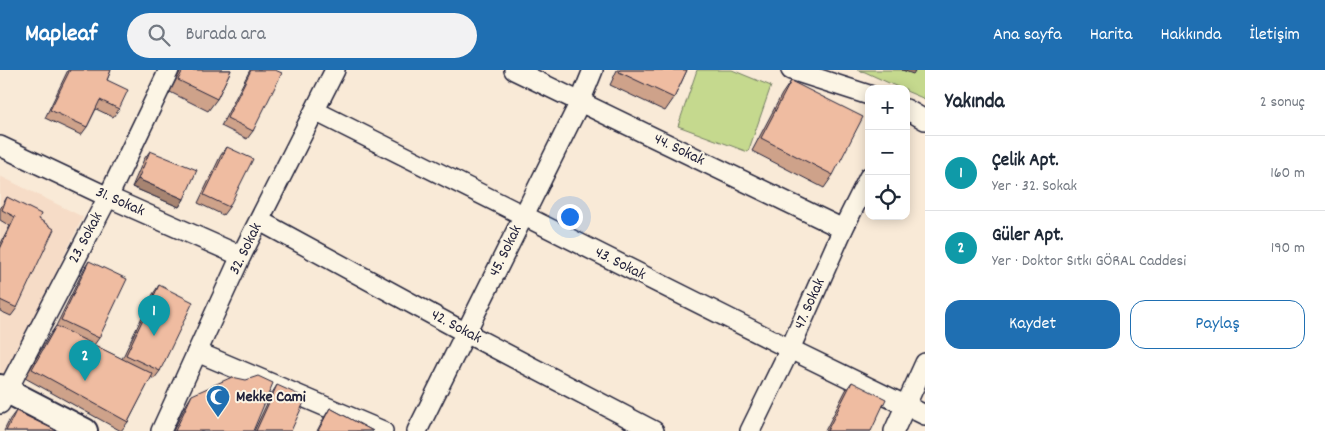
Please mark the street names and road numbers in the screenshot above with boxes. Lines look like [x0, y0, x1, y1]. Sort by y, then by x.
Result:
street label: 44. Sokak [650, 128, 708, 172]
street label: 31. Sokak [92, 181, 148, 223]
street label: 23. Sokak [63, 208, 109, 268]
street label: 32. Sokak [224, 219, 268, 279]
street label: 45. Sokak [484, 221, 528, 281]
street label: 43. Sokak [590, 241, 650, 287]
street label: 47. Sokak [789, 275, 831, 333]
street label: 42. Sokak [426, 304, 486, 350]

